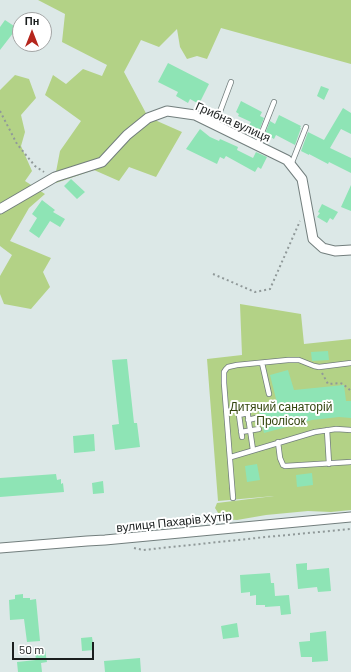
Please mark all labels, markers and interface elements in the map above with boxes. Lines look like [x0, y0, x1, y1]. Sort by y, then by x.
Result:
north arrow [12, 12, 52, 52]
text: Пн [25, 14, 39, 27]
street label: Грибна вулиця [193, 99, 273, 145]
park label: Дитячий санаторій Пролісок [230, 400, 332, 428]
street label: вулиця Пахарів Хутір [116, 509, 232, 535]
scale bar [14, 634, 96, 660]
text: 50 m [19, 642, 44, 656]

